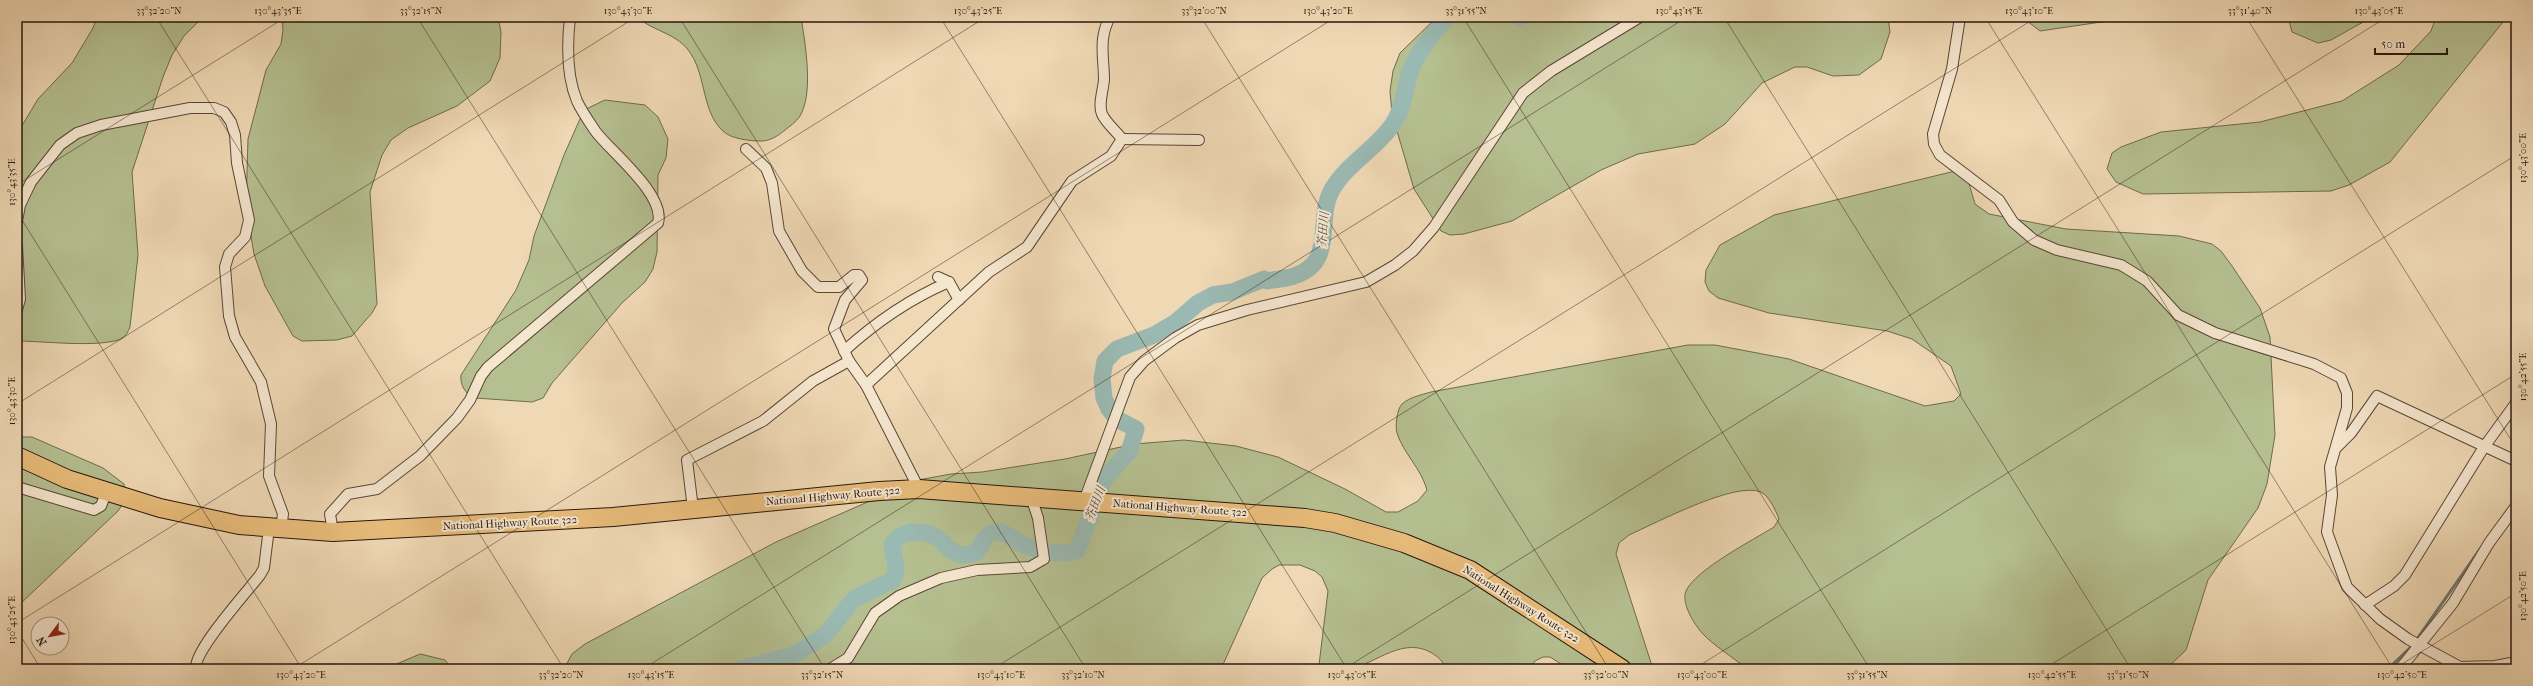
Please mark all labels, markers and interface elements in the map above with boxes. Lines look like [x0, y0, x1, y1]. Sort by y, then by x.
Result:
text: 33°32'20"N [136, 5, 182, 17]
text: 130°43'35"E [254, 5, 302, 17]
text: 33°32'15"N [400, 5, 443, 17]
text: 130°43'30"E [604, 5, 652, 17]
text: 130°43'25"E [954, 5, 1002, 17]
text: 33°32'00"N [1181, 5, 1227, 17]
text: 130°43'20"E [1303, 5, 1353, 17]
text: 33°31'55"N [1445, 5, 1487, 17]
text: 130°43'15"E [1656, 5, 1702, 17]
text: 130°43'10"E [2005, 5, 2053, 17]
text: 33°31'40"N [2228, 5, 2273, 17]
text: 130°43'05"E [2355, 5, 2403, 17]
scale bar [2375, 30, 2447, 56]
text: 50 m [2381, 37, 2405, 51]
text: 130°43'00"E [2517, 133, 2529, 183]
text: 130°43'35"E [6, 158, 18, 206]
water label: 芥田川 [1314, 209, 1332, 249]
text: 130°42'55"E [2517, 353, 2529, 401]
text: 130°43'30"E [6, 377, 18, 425]
water label: 芥田川 [1082, 483, 1109, 523]
street label: National Highway Route 322 [765, 484, 901, 508]
street label: National Highway Route 322 [1112, 497, 1248, 519]
street label: National Highway Route 322 [442, 513, 578, 533]
street label: National Highway Route 322 [1460, 563, 1582, 645]
text: 130°42'50"E [2517, 571, 2529, 621]
text: 130°43'25"E [6, 596, 18, 644]
north arrow [30, 616, 70, 656]
text: N [34, 634, 50, 648]
text: 130°43'20"E [276, 669, 326, 681]
text: 33°32'20"N [538, 669, 584, 681]
text: 130°43'15"E [628, 669, 674, 681]
text: 33°32'15"N [801, 669, 844, 681]
text: 130°43'10"E [977, 669, 1025, 681]
text: 33°32'10"N [1061, 669, 1105, 681]
text: 130°43'05"E [1328, 669, 1376, 681]
text: 33°32'00"N [1583, 669, 1629, 681]
text: 130°43'00"E [1677, 669, 1727, 681]
text: 33°31'55"N [1846, 669, 1888, 681]
text: 130°42'55"E [2028, 669, 2076, 681]
text: 33°31'50"N [2107, 669, 2150, 681]
text: 130°42'50"E [2377, 669, 2427, 681]

